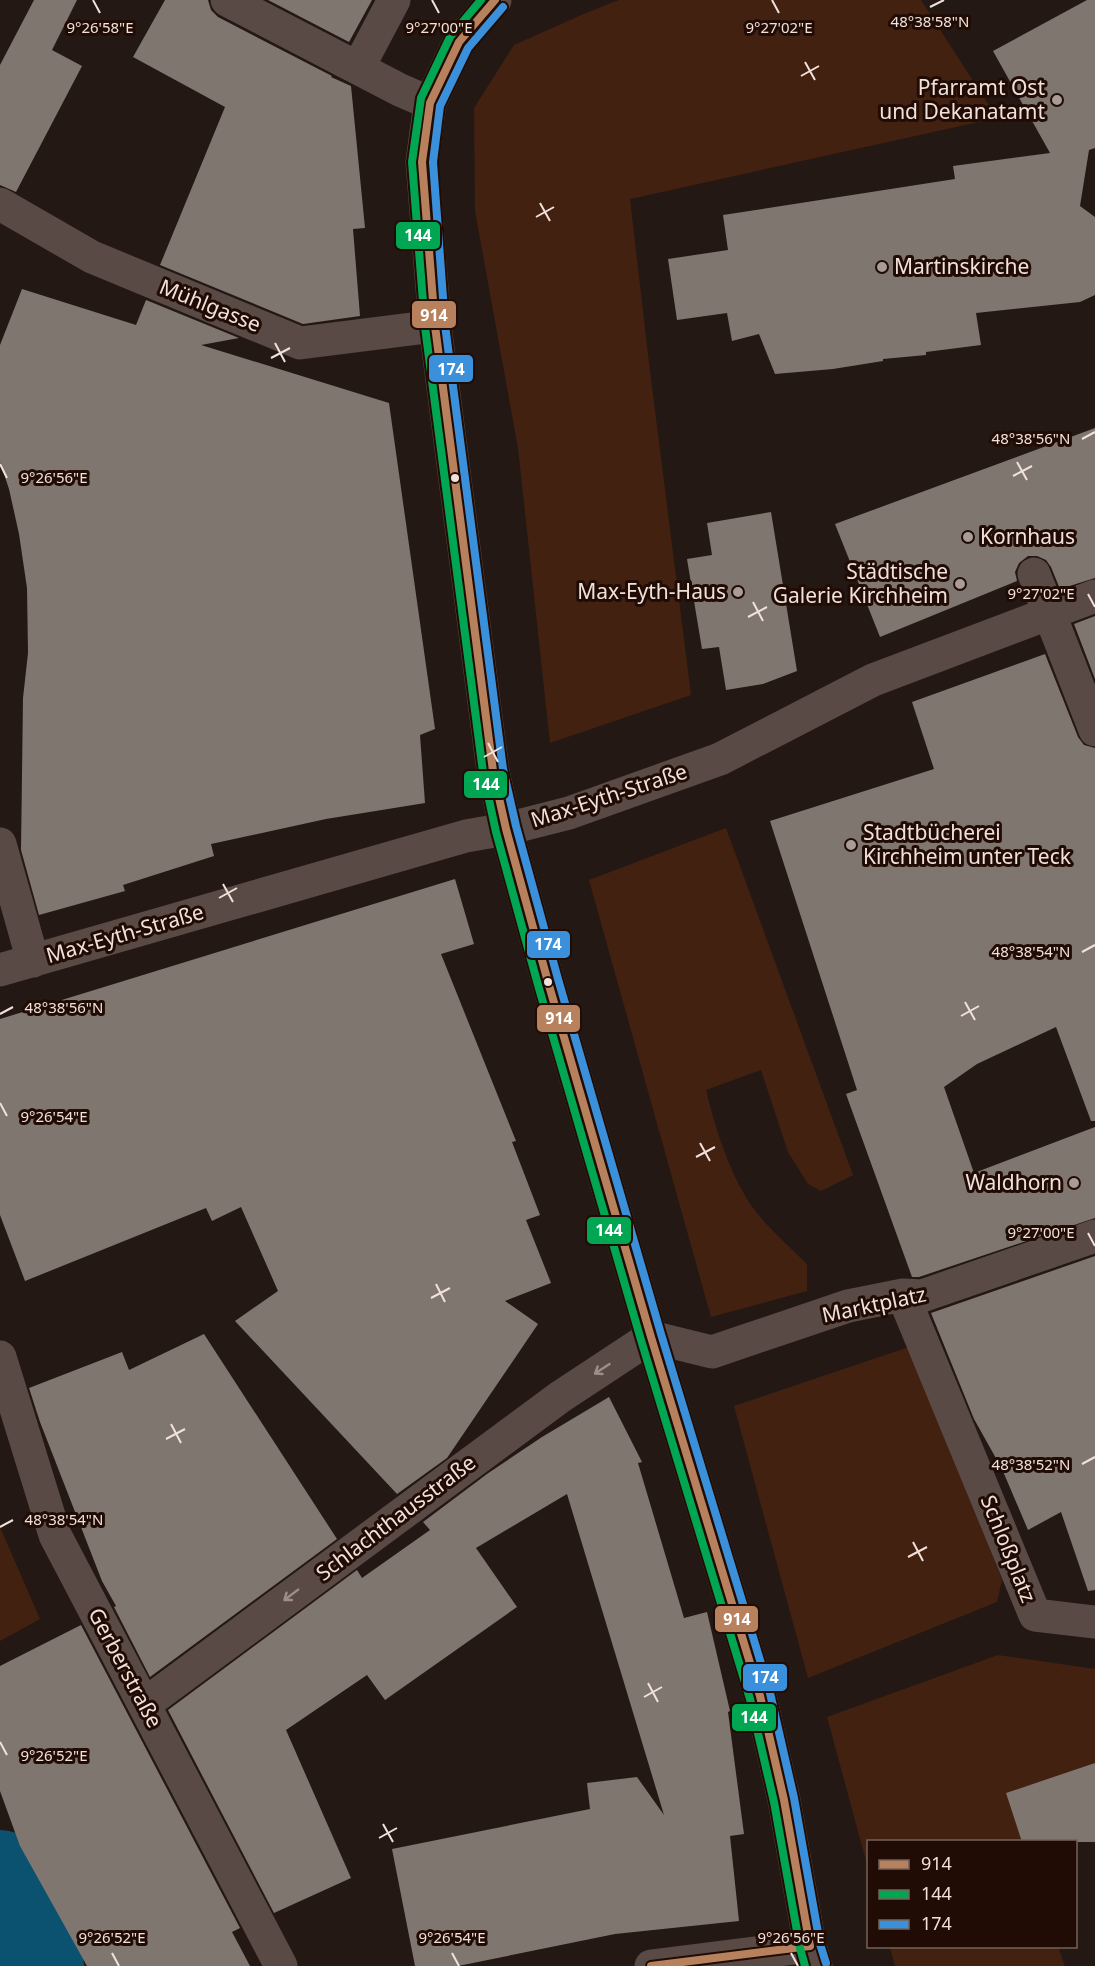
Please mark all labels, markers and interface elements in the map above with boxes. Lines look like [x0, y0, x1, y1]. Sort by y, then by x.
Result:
text: 48°38'58"N [891, 11, 969, 31]
text: 9°26'58"E [66, 17, 134, 37]
text: 9°27'00"E [405, 17, 473, 37]
text: 9°27'02"E [745, 17, 813, 37]
place label: Pfarramt Ost und Dekanatamt [879, 73, 1045, 125]
marker: Pfarramt Ost und Dekanatamt [1050, 93, 1064, 107]
line badge: 144 [395, 221, 441, 250]
text: 144 [404, 224, 432, 246]
place label: Martinskirche [894, 252, 1029, 280]
marker: Martinskirche [875, 260, 889, 274]
street label: Mühlgasse [155, 272, 265, 338]
line badge: 914 [411, 300, 457, 329]
text: 914 [420, 304, 448, 326]
line badge: 174 [428, 354, 474, 383]
text: 174 [437, 358, 465, 380]
text: 48°38'56"N [992, 428, 1070, 448]
text: 9°26'56"E [20, 467, 88, 487]
unlabelled marker [449, 472, 461, 484]
place label: Kornhaus [980, 522, 1075, 550]
marker: Kornhaus [961, 530, 975, 544]
place label: Städtische Galerie Kirchheim [773, 557, 948, 609]
place label: Max-Eyth-Haus [577, 577, 726, 605]
marker: Städtische Galerie Kirchheim [953, 577, 967, 591]
text: 9°27'02"E [1007, 583, 1075, 603]
marker: Max-Eyth-Haus [731, 585, 745, 599]
street label: Max-Eyth-Straße [527, 757, 690, 833]
line badge: 144 [463, 770, 508, 799]
text: 144 [472, 773, 500, 795]
place label: Stadtbücherei Kirchheim unter Teck [863, 818, 1072, 870]
marker: Stadtbücherei Kirchheim unter Teck [844, 838, 858, 852]
street label: Max-Eyth-Straße [43, 897, 207, 969]
line badge: 174 [526, 930, 571, 959]
text: 174 [534, 933, 562, 955]
text: 48°38'54"N [992, 941, 1070, 961]
unlabelled marker [542, 976, 554, 988]
text: 48°38'56"N [25, 997, 103, 1017]
line badge: 914 [536, 1004, 581, 1033]
text: 914 [545, 1007, 573, 1029]
text: 9°26'54"E [20, 1106, 88, 1126]
place label: Waldhorn [965, 1168, 1062, 1196]
marker: Waldhorn [1067, 1176, 1081, 1190]
line badge: 144 [586, 1216, 632, 1245]
text: 144 [595, 1219, 623, 1241]
text: 9°27'00"E [1007, 1222, 1075, 1242]
street label: Marktplatz [819, 1279, 929, 1329]
one-way arrow [593, 1363, 610, 1376]
street label: Schlachthausstraße [310, 1448, 481, 1586]
text: 48°38'52"N [992, 1454, 1070, 1474]
street label: Schloßplatz [975, 1491, 1043, 1607]
text: 48°38'54"N [25, 1509, 103, 1529]
one-way arrow [284, 1589, 300, 1602]
street label: Gerberstraße [83, 1603, 169, 1732]
line badge: 914 [714, 1605, 759, 1633]
text: 914 [723, 1608, 751, 1630]
line badge: 174 [742, 1663, 788, 1692]
text: 174 [751, 1666, 779, 1688]
line badge: 144 [731, 1703, 777, 1732]
text: 144 [740, 1706, 768, 1728]
text: 9°26'52"E [20, 1745, 88, 1765]
legend [867, 1840, 1077, 1948]
text: 914 [921, 1851, 952, 1875]
text: 144 [921, 1881, 952, 1905]
text: 174 [921, 1911, 952, 1935]
text: 9°26'52"E [78, 1927, 146, 1947]
text: 9°26'54"E [418, 1927, 486, 1947]
text: 9°26'56"E [757, 1927, 825, 1947]

